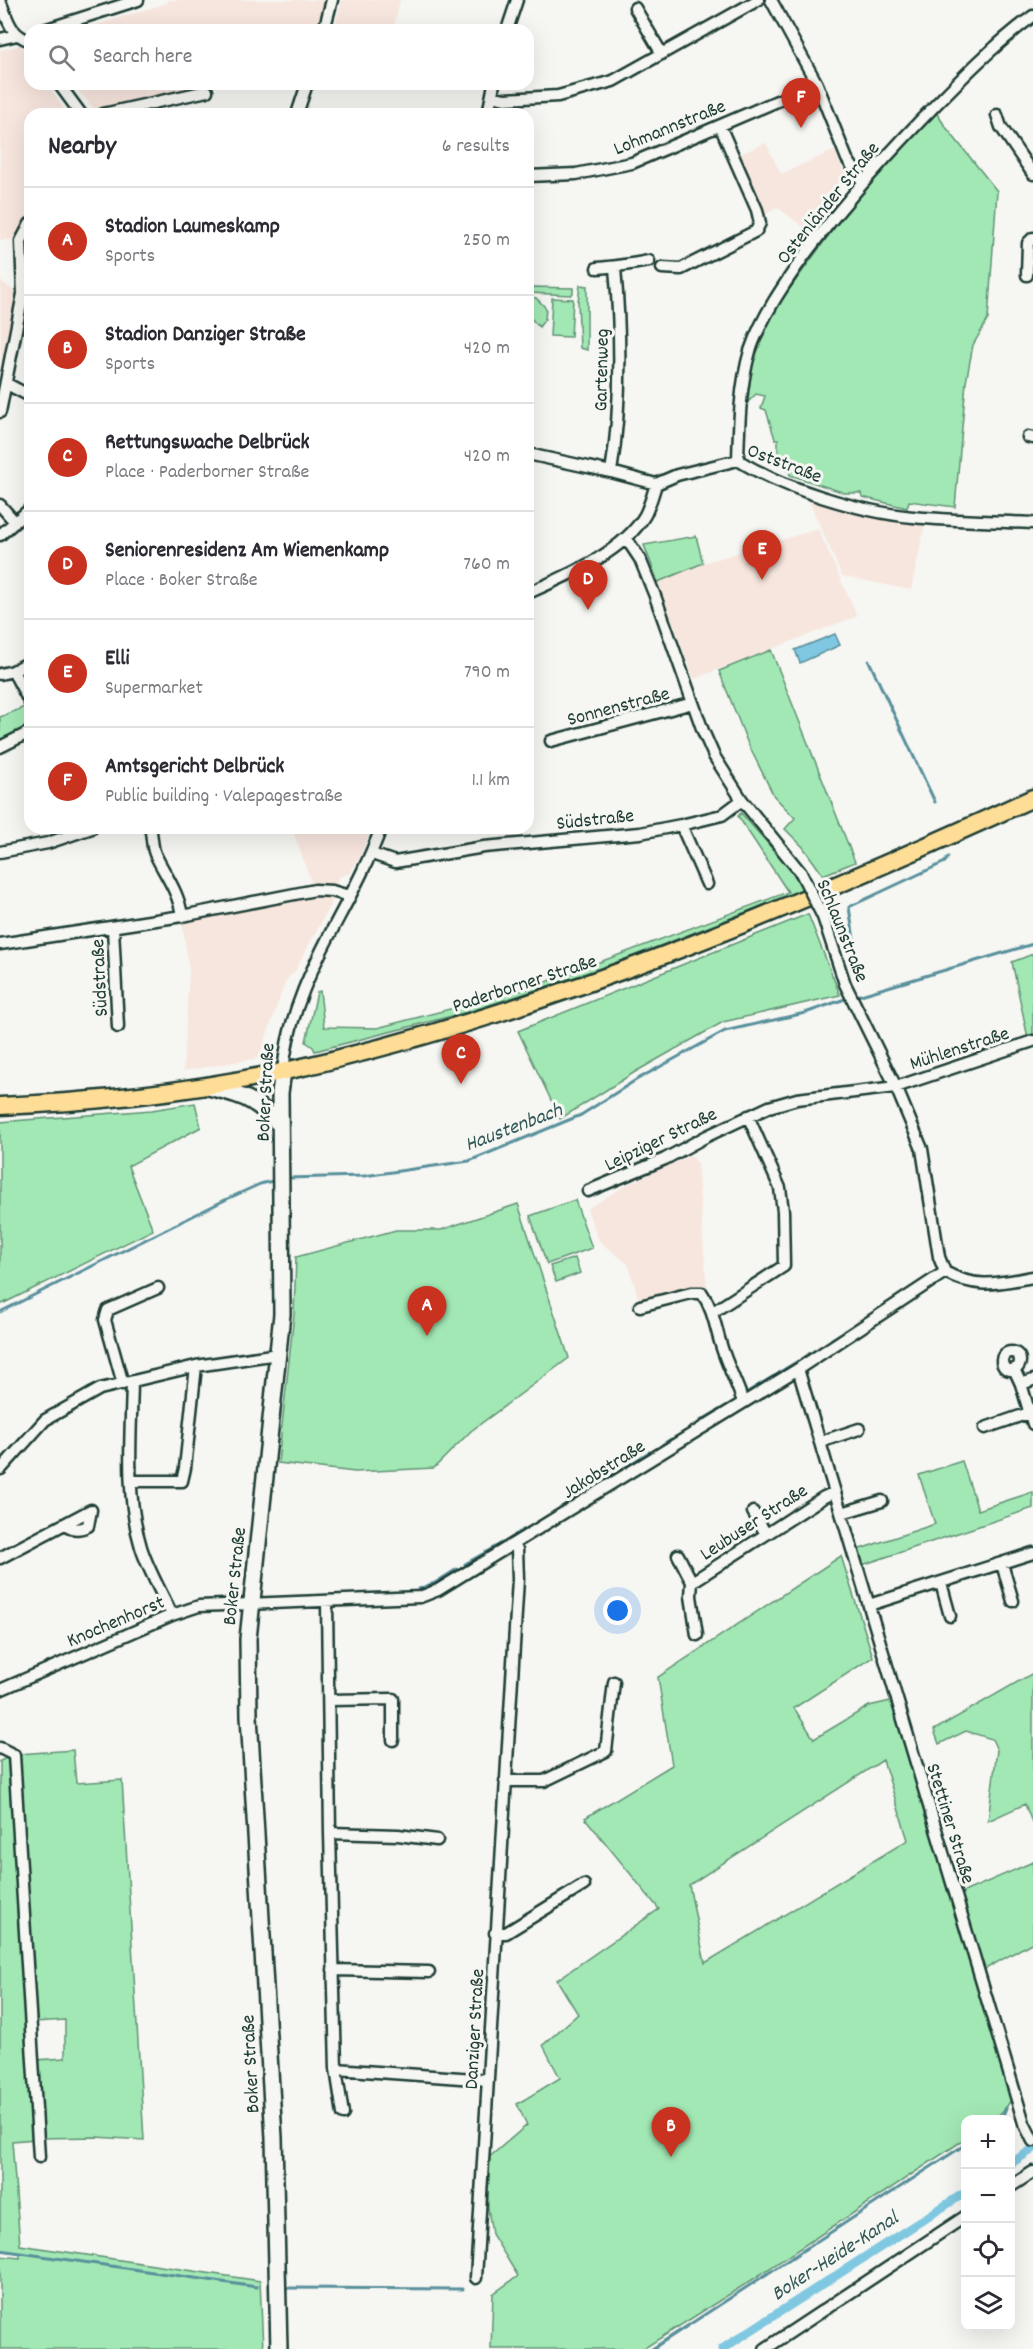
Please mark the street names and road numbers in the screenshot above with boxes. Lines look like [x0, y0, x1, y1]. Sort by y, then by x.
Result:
street label: Lohmannstraße [610, 93, 731, 164]
street label: Ostenländer Straße [771, 136, 888, 271]
street label: Gartenweg [588, 328, 618, 412]
street label: Oststraße [742, 438, 826, 492]
street label: Sonnenstraße [564, 681, 673, 735]
street label: Südstraße [555, 803, 636, 839]
street label: Schlaunstraße [808, 875, 875, 987]
street label: Südstraße [85, 938, 117, 1017]
street label: Paderborner Straße [449, 948, 601, 1021]
street label: Mühlenstraße [907, 1021, 1014, 1079]
street label: Boker Straße [250, 1042, 284, 1142]
street label: Leipziger Straße [600, 1101, 722, 1180]
street label: Jakobstraße [558, 1434, 652, 1507]
street label: Leubuser Straße [695, 1478, 814, 1569]
street label: Boker Straße [217, 1526, 255, 1627]
street label: Knochenhorst [63, 1590, 169, 1656]
street label: Stettiner Straße [918, 1760, 981, 1888]
street label: Danziger Straße [459, 1968, 493, 2090]
street label: Boker Straße [235, 2014, 269, 2114]

